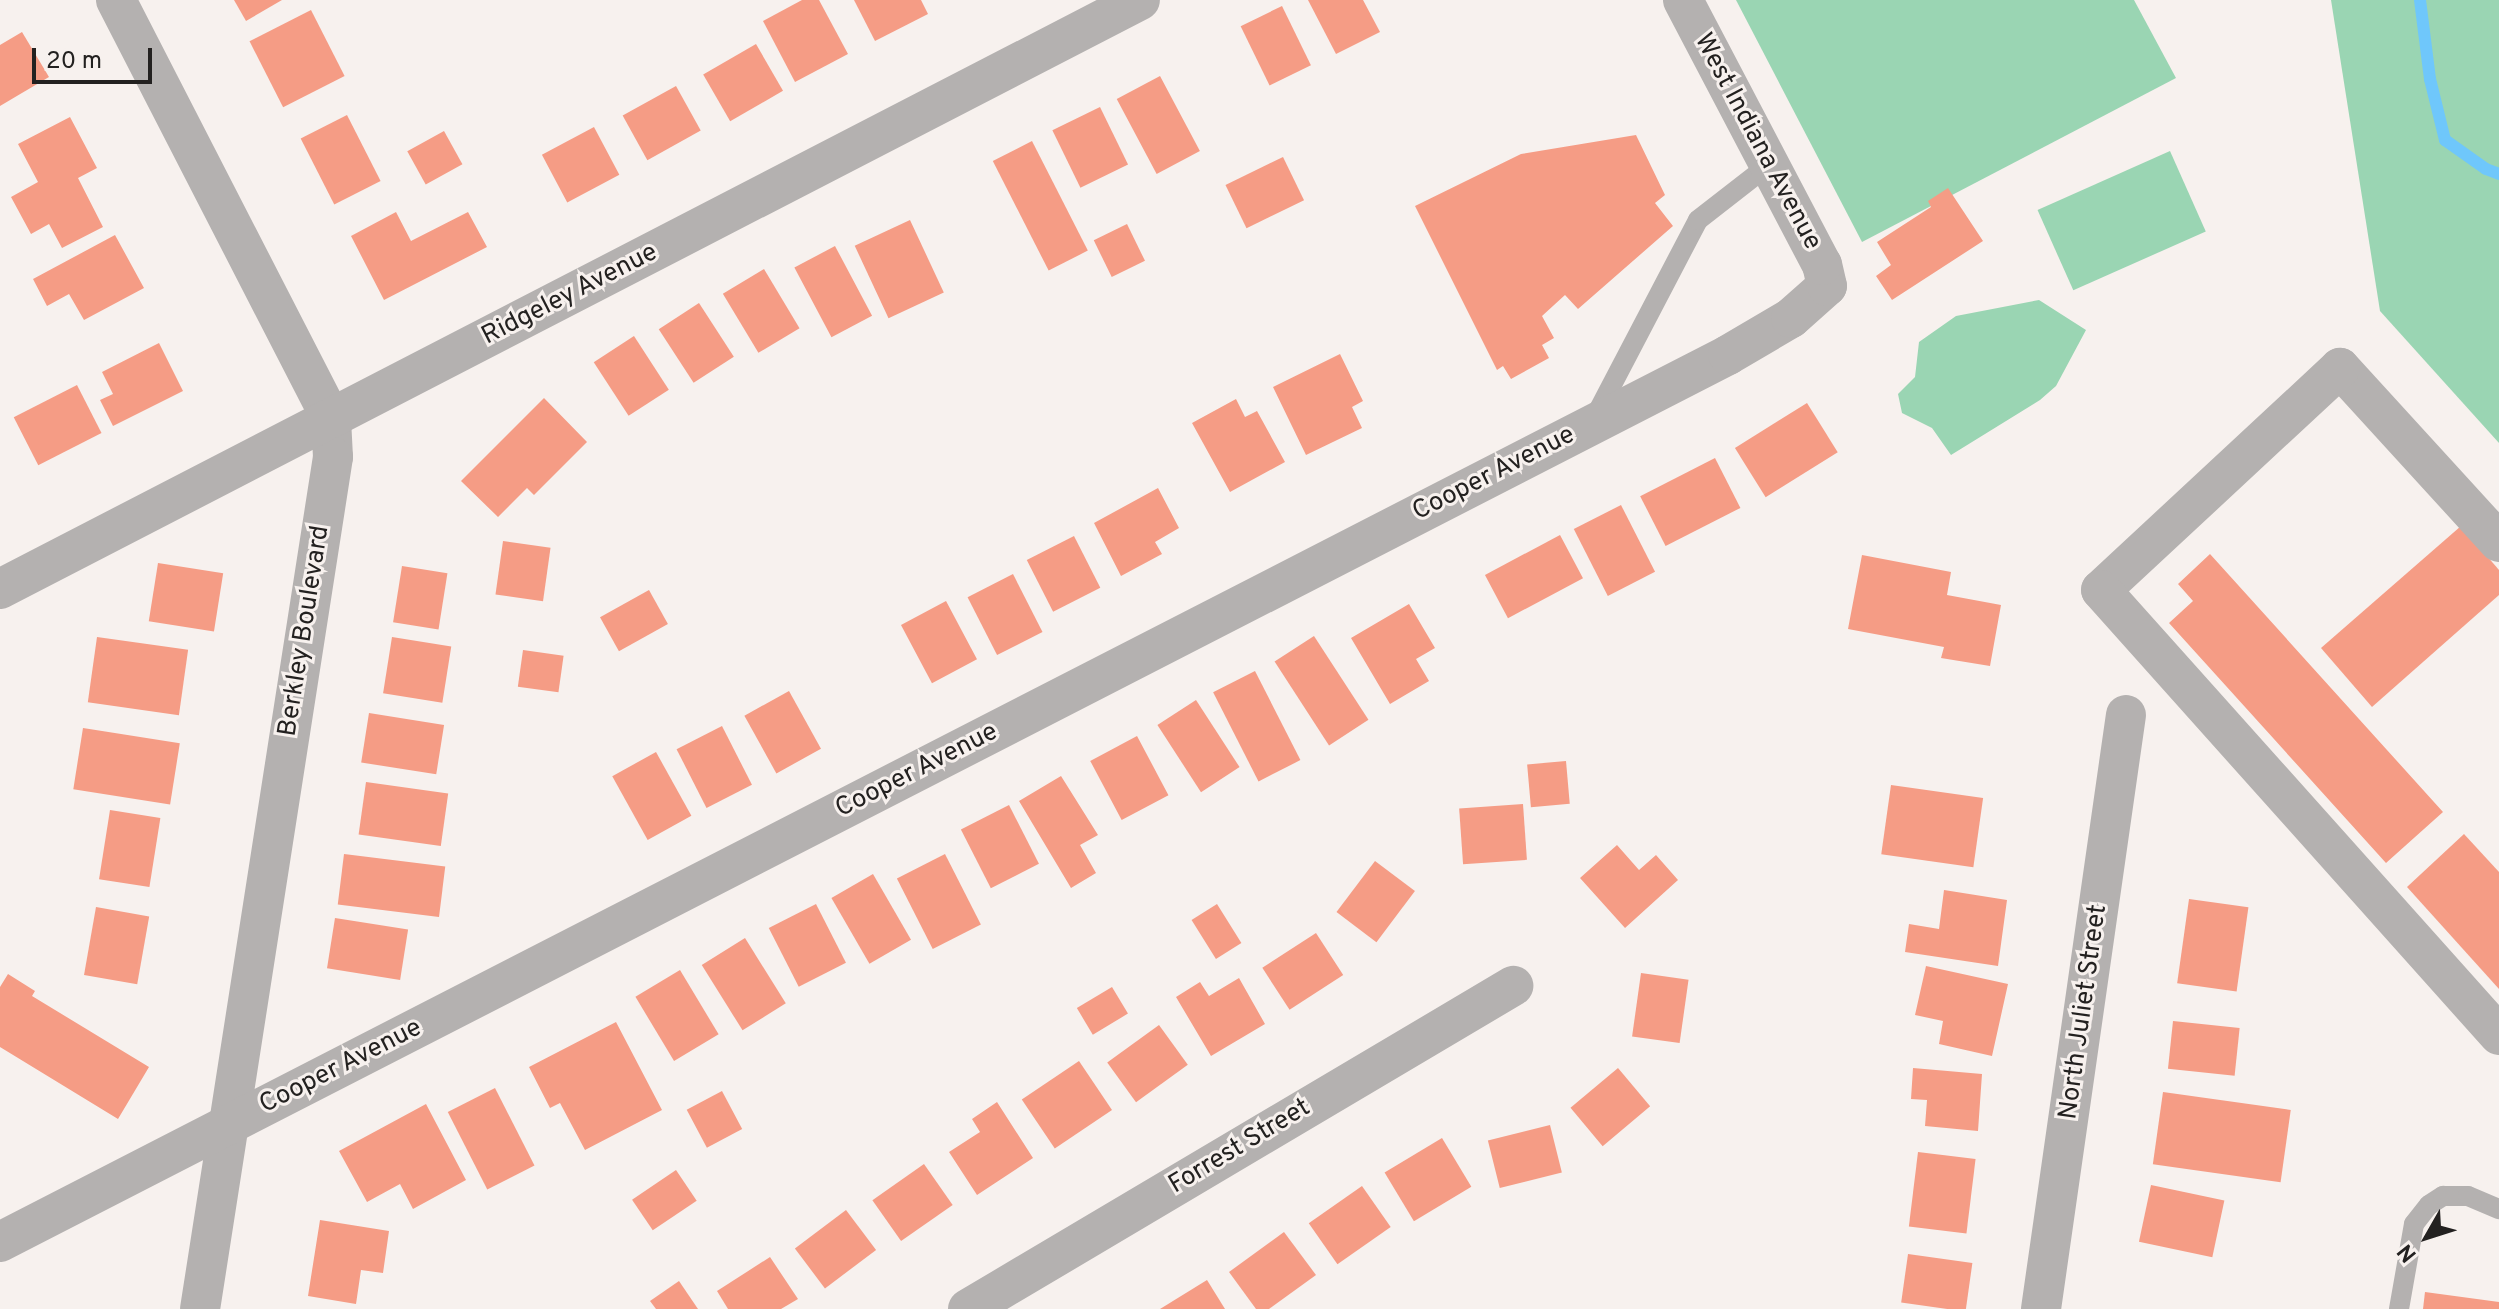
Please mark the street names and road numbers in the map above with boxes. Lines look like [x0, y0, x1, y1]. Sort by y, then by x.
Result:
street label: West Indiana Avenue [1686, 28, 1828, 256]
street label: Ridgeley Avenue [476, 237, 664, 353]
street label: Cooper Avenue [1407, 420, 1581, 528]
street label: Berkley Boulevard [273, 523, 337, 739]
street label: Cooper Avenue [830, 717, 1004, 825]
street label: North Juliet Street [2053, 902, 2115, 1122]
street label: Cooper Avenue [254, 1013, 428, 1121]
street label: Forrest Street [1164, 1093, 1316, 1201]

